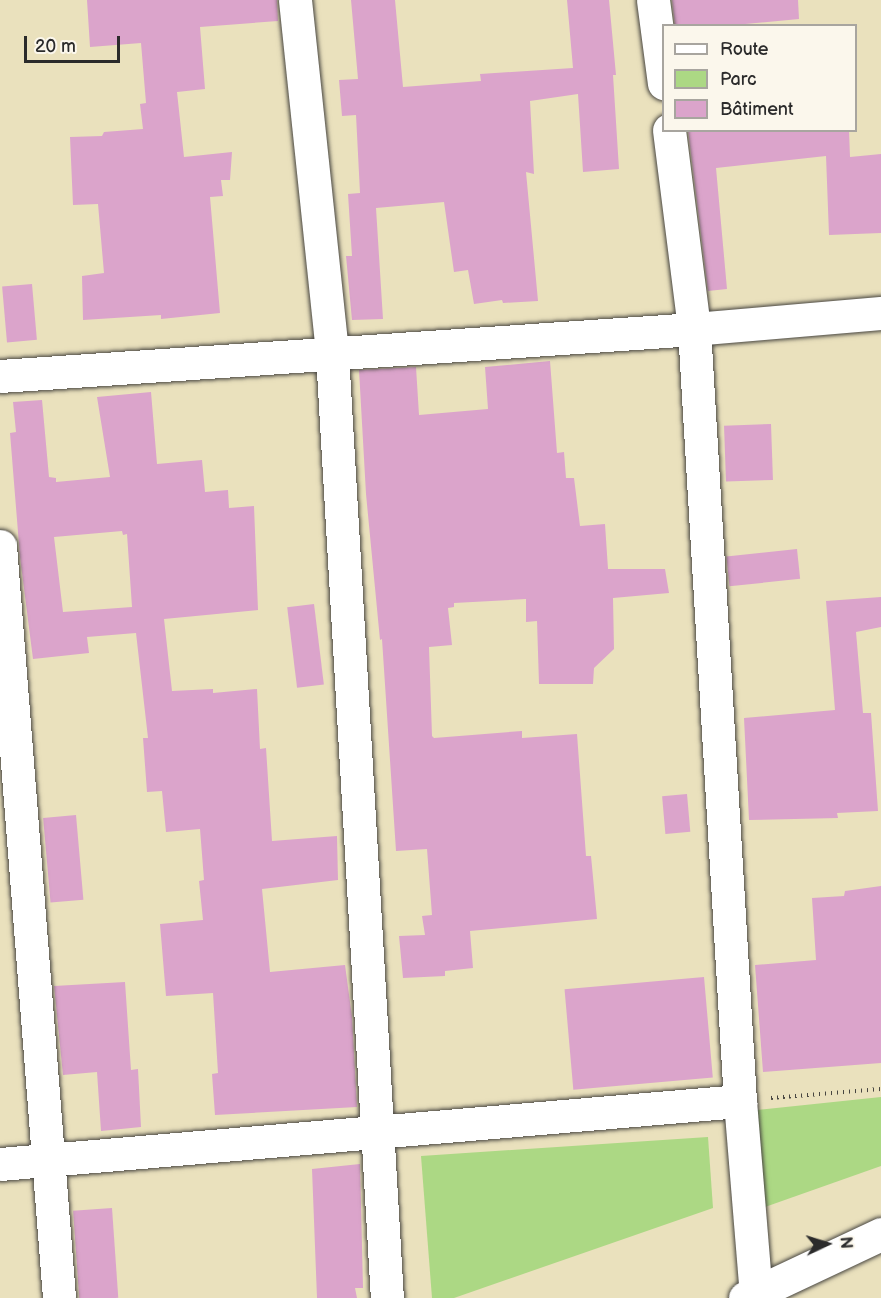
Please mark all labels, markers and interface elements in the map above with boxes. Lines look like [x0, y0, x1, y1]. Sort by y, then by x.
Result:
scale bar [27, 24, 123, 62]
legend [662, 24, 857, 132]
text: 20 m [35, 36, 76, 57]
text: Route [720, 39, 769, 60]
text: Parc [720, 69, 757, 90]
text: Bâtiment [720, 99, 794, 120]
north arrow [797, 1214, 857, 1274]
text: N [836, 1236, 855, 1249]

